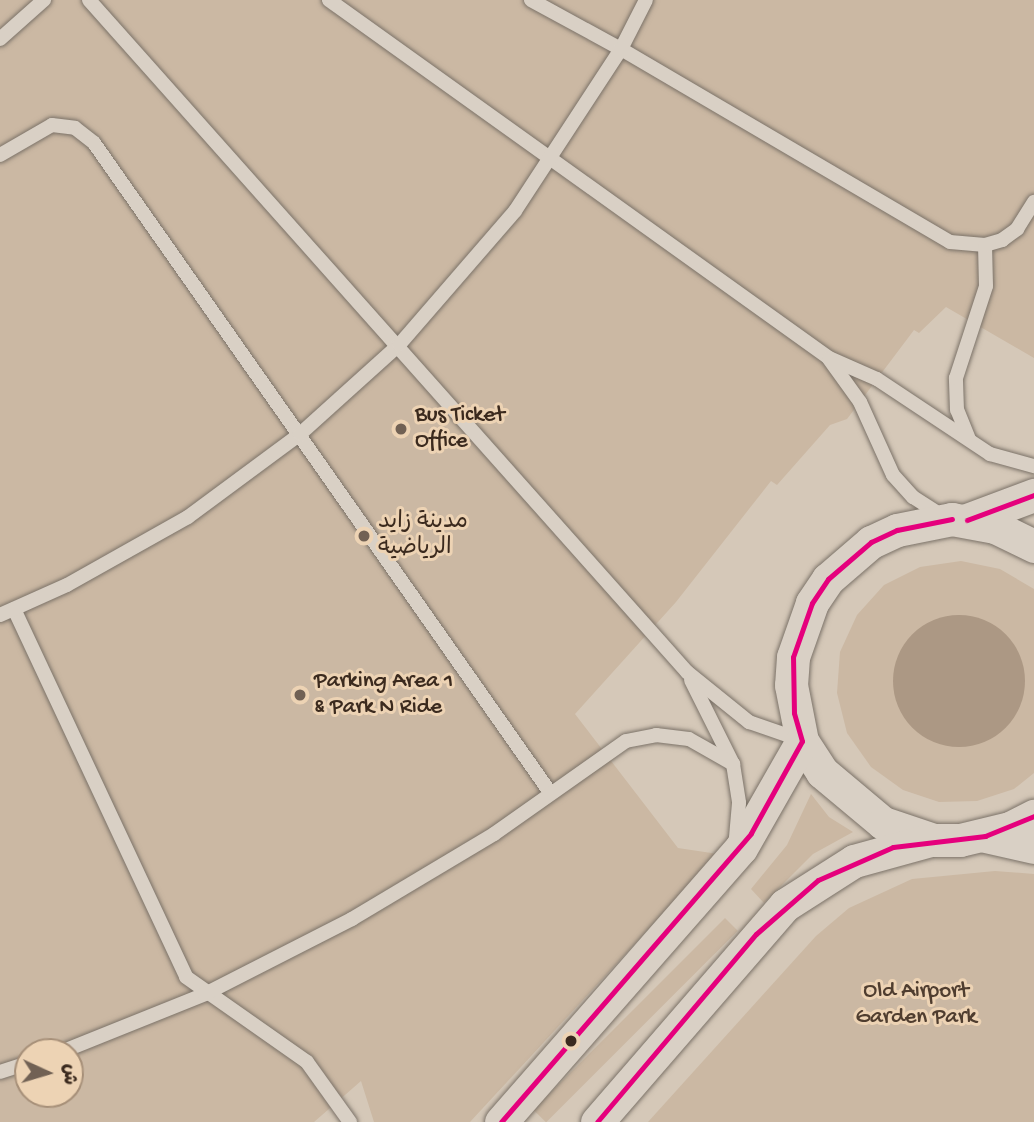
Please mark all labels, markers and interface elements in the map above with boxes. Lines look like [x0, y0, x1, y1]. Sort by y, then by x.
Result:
place label: Bus Ticket Office [415, 402, 505, 456]
marker: Bus Ticket Office [393, 421, 409, 437]
place label: مدينة زايد الرياضية [378, 509, 468, 563]
marker: مدينة زايد الرياضية [356, 528, 372, 544]
place label: Parking Area 1 & Park N Ride [314, 668, 453, 722]
marker: Parking Area 1 & Park N Ride [292, 687, 308, 703]
park label: Old Airport Garden Park [856, 978, 976, 1032]
unlabelled marker [564, 1034, 578, 1048]
north arrow [14, 1038, 84, 1108]
text: ش [56, 1063, 81, 1086]

